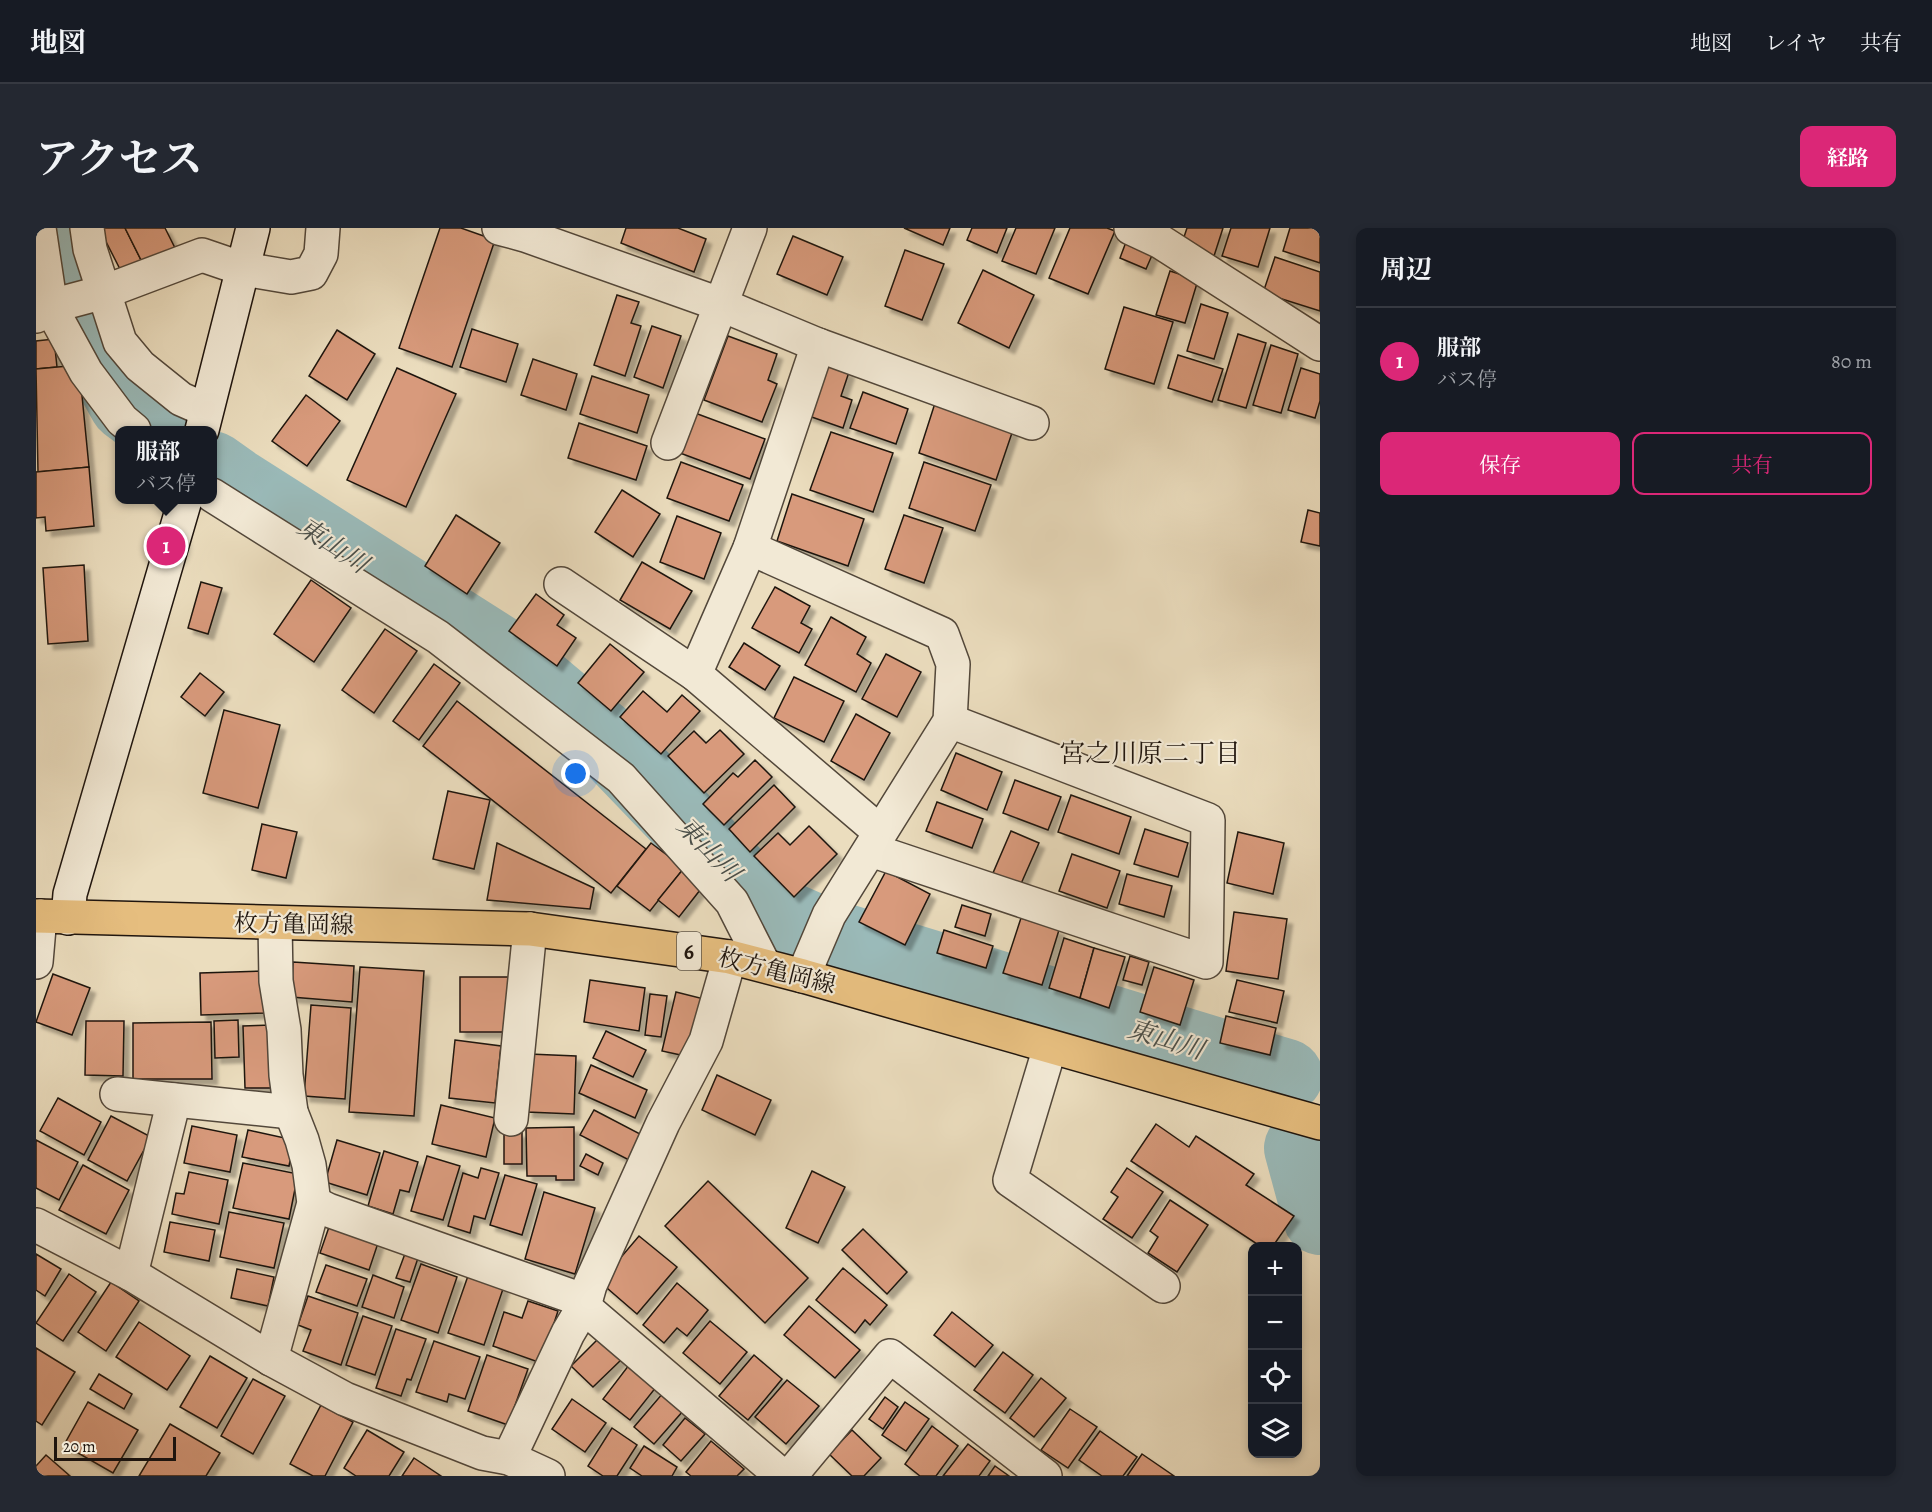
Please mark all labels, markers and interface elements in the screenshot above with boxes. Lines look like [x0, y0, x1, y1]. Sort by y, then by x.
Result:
text: 地図 [30, 24, 86, 62]
text: 地図 [1690, 29, 1732, 57]
text: レイヤ [1765, 29, 1827, 57]
text: 共有 [1860, 29, 1902, 57]
button: 経路 [1800, 126, 1896, 187]
text: アクセス [36, 130, 203, 187]
text: 周辺 [1380, 252, 1432, 287]
text: 服部 [1437, 333, 1481, 363]
text: 1 [1396, 348, 1403, 375]
text: 80 m [1831, 348, 1872, 375]
text: バス停 [1437, 366, 1497, 393]
popup [115, 426, 217, 504]
button: 保存 [1380, 432, 1620, 495]
button: 共有 [1632, 432, 1872, 495]
text: 服部 [136, 437, 180, 467]
text: バス停 [136, 470, 196, 497]
water label: 東山川 [290, 509, 377, 583]
pin: 1 [146, 524, 186, 568]
district label: 宮之川原二丁目 [1059, 736, 1241, 771]
your location [561, 759, 590, 788]
water label: 東山川 [669, 809, 750, 892]
street label: 枚方亀岡線 [234, 907, 354, 941]
road number: 6 [677, 932, 701, 970]
street label: 枚方亀岡線 [715, 941, 839, 1001]
water label: 東山川 [1123, 1011, 1211, 1068]
map controls [1248, 1242, 1302, 1458]
button: + [1248, 1242, 1302, 1296]
button: − [1248, 1296, 1302, 1350]
button: locate [1248, 1350, 1302, 1404]
button: layers [1248, 1404, 1302, 1458]
scale bar [54, 1434, 176, 1462]
text: 20 m [63, 1436, 96, 1458]

